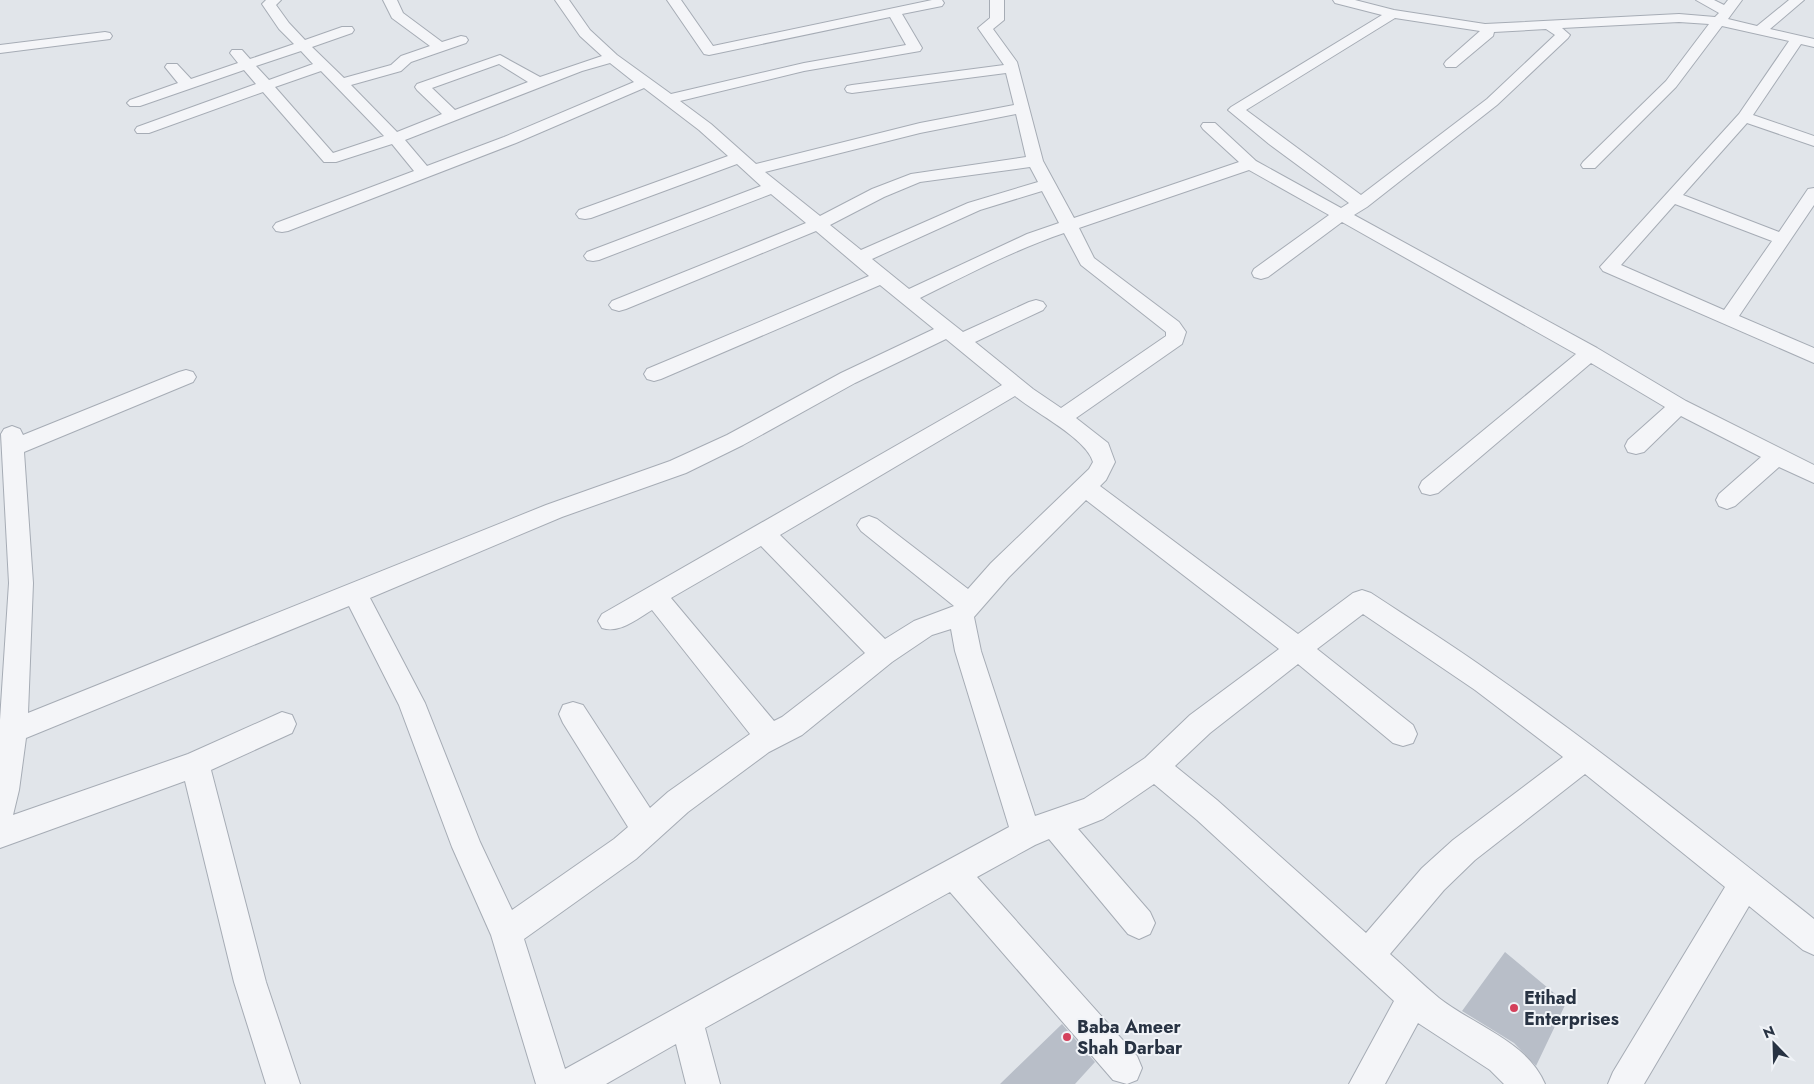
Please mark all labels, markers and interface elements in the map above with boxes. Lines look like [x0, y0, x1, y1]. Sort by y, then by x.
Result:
place label: Etihad Enterprises [1524, 985, 1619, 1032]
marker: Etihad Enterprises [1508, 1002, 1520, 1014]
place label: Baba Ameer Shah Darbar [1077, 1014, 1183, 1061]
north arrow [1749, 1019, 1799, 1069]
text: N [1760, 1021, 1778, 1043]
marker: Baba Ameer Shah Darbar [1061, 1031, 1073, 1043]

